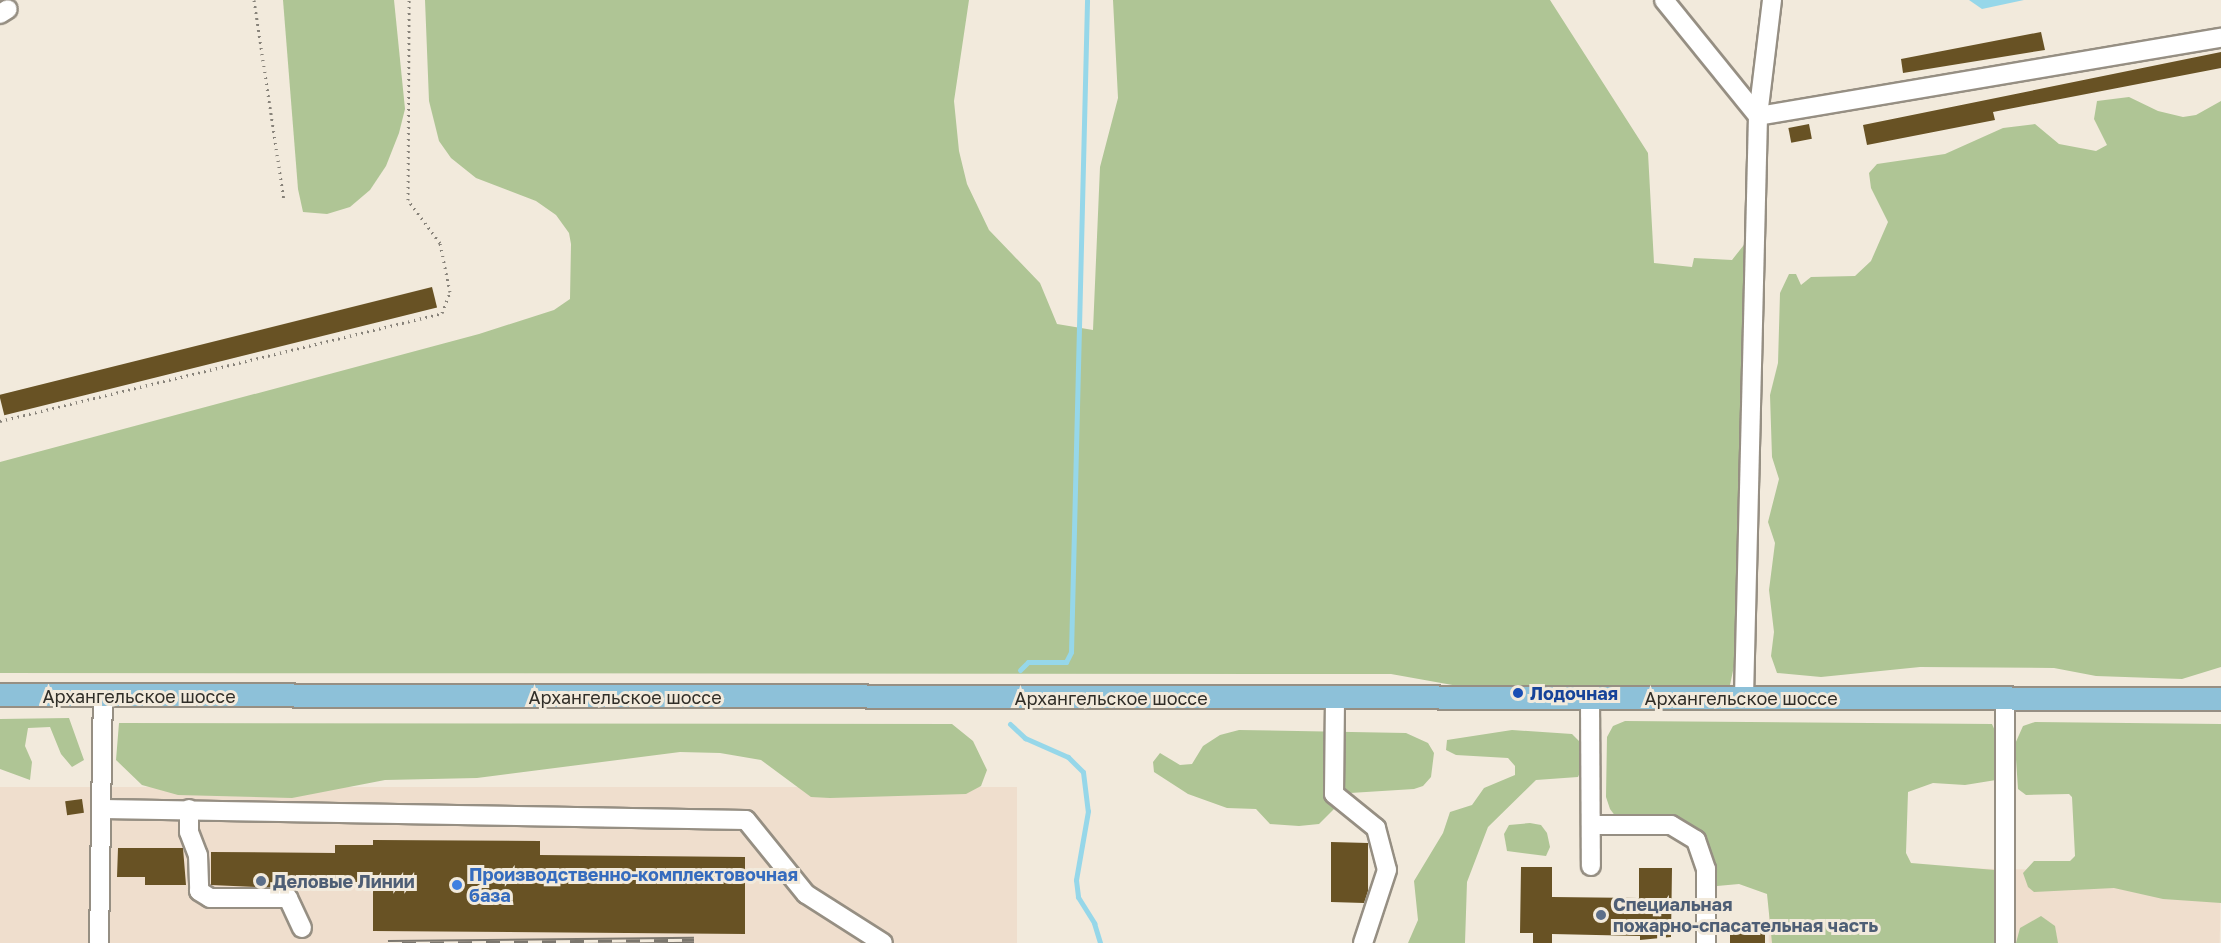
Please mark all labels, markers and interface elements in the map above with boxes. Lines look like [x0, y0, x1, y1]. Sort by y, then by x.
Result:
place label: Лодочная [1530, 682, 1618, 704]
street label: Архангельское шоссе [42, 685, 236, 707]
street label: Архангельское шоссе [528, 686, 722, 708]
marker: Лодочная [1511, 686, 1525, 700]
street label: Архангельское шоссе [1014, 687, 1208, 709]
street label: Архангельское шоссе [1644, 687, 1838, 709]
place label: Производственно-комплектовочная база [469, 864, 798, 906]
place label: Деловые Линии [273, 870, 415, 892]
marker: Деловые Линии [254, 874, 268, 888]
marker: Производственно-комплектовочная база [450, 878, 464, 892]
place label: Специальная пожарно-спасательная часть [1613, 894, 1878, 936]
marker: Специальная пожарно-спасательная часть [1594, 908, 1608, 922]

